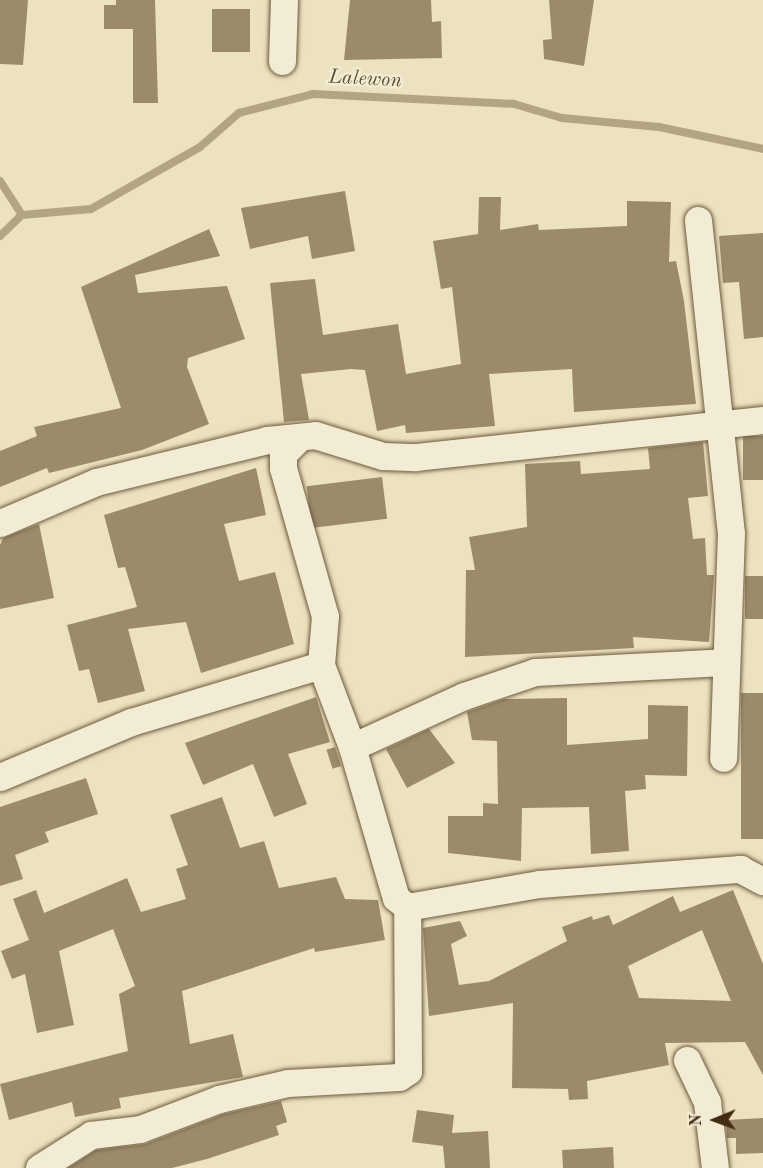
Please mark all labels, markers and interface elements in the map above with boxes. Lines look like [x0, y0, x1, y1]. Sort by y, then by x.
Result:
water label: Lalewon [328, 66, 402, 94]
north arrow [685, 1090, 745, 1150]
text: N [689, 1114, 705, 1127]

